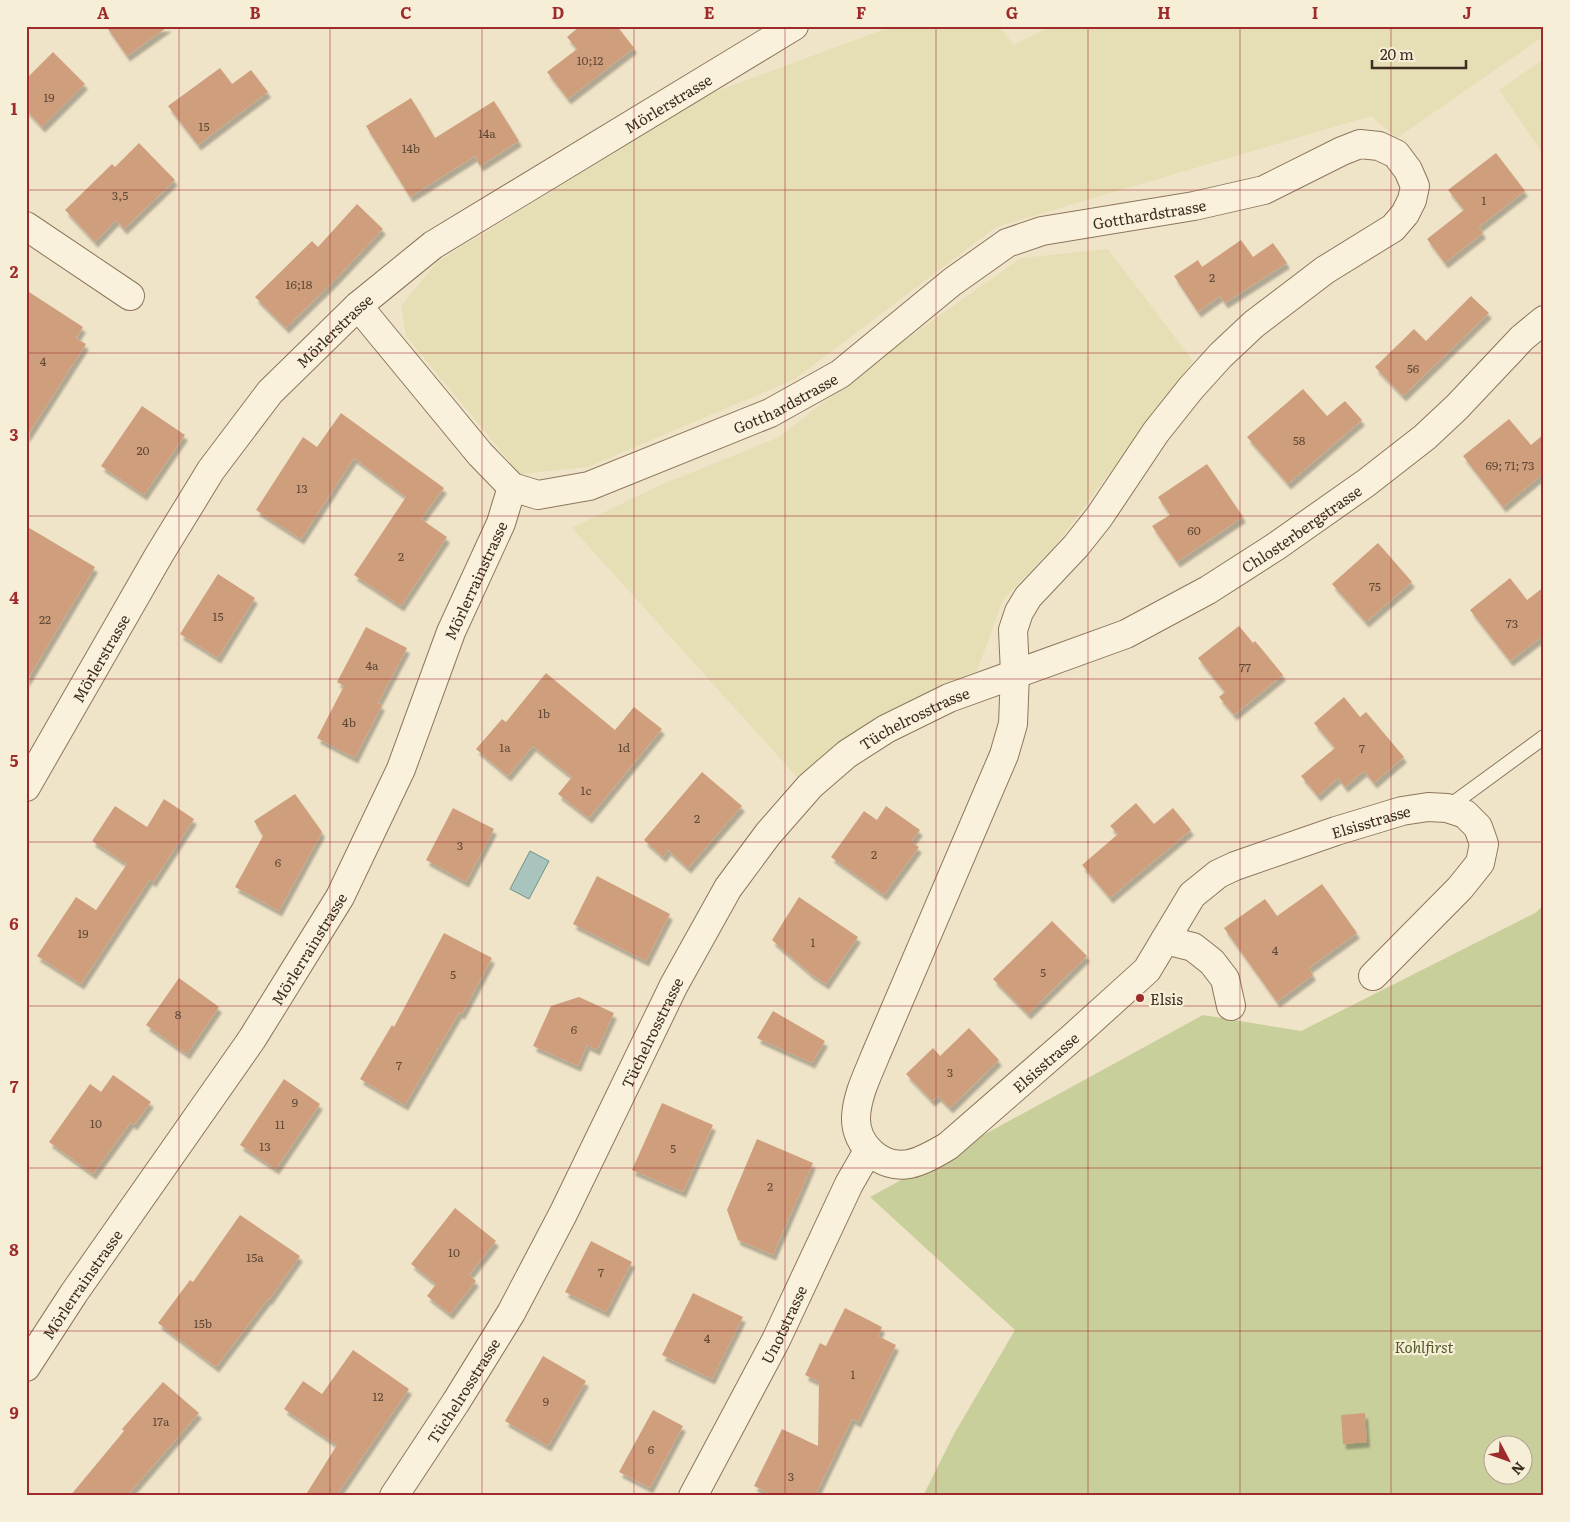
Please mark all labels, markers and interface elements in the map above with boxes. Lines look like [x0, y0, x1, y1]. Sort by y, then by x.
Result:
text: A [97, 0, 109, 24]
text: B [249, 0, 261, 24]
text: C [400, 0, 412, 24]
text: D [552, 0, 564, 24]
text: E [704, 0, 715, 24]
text: F [856, 0, 866, 24]
text: G [1006, 0, 1018, 24]
text: H [1157, 0, 1171, 24]
text: I [1312, 0, 1318, 24]
text: J [1462, 0, 1472, 24]
scale bar [1372, 38, 1466, 70]
text: 20 m [1380, 42, 1414, 65]
house number: 10;12 [577, 51, 603, 69]
street label: Mörlerstrasse [619, 67, 716, 138]
house number: 19 [43, 88, 55, 106]
text: 1 [11, 96, 18, 120]
house number: 15 [199, 117, 209, 135]
house number: 14a [478, 124, 496, 142]
house number: 14b [402, 139, 420, 157]
house number: 3,5 [112, 186, 128, 204]
house number: 1 [1482, 191, 1487, 209]
street label: Gotthardstrasse [1091, 192, 1208, 234]
text: 2 [10, 259, 19, 283]
house number: 2 [1209, 268, 1215, 286]
house number: 16;18 [286, 275, 313, 293]
street label: Mörlerstrasse [290, 287, 377, 372]
house number: 4 [40, 352, 47, 370]
house number: 56 [1407, 359, 1420, 377]
street label: Gotthardstrasse [729, 366, 842, 438]
text: 3 [10, 422, 19, 446]
house number: 58 [1293, 431, 1306, 449]
house number: 20 [136, 441, 150, 459]
house number: 69; 71; 73 [1486, 456, 1534, 474]
street label: Chlosterbergstrasse [1236, 478, 1366, 578]
house number: 13 [296, 479, 308, 497]
street label: Mörlerrainstrasse [437, 517, 512, 643]
house number: 60 [1187, 521, 1201, 539]
house number: 2 [398, 547, 404, 565]
house number: 75 [1369, 577, 1381, 595]
text: 4 [9, 585, 19, 609]
house number: 15 [213, 607, 223, 625]
street label: Mörlerstrasse [66, 609, 135, 706]
house number: 22 [39, 610, 51, 628]
house number: 73 [1506, 614, 1518, 632]
house number: 4a [365, 656, 379, 674]
house number: 77 [1239, 658, 1251, 676]
street label: Tüchelrosstrasse [854, 680, 972, 755]
house number: 1b [538, 704, 550, 722]
house number: 4b [342, 713, 356, 731]
house number: 1a [499, 738, 511, 756]
house number: 1d [618, 738, 631, 756]
house number: 7 [1359, 739, 1365, 757]
text: 5 [10, 748, 19, 772]
house number: 1c [581, 781, 591, 799]
street label: Elsisstrasse [1328, 798, 1412, 843]
house number: 2 [694, 809, 700, 827]
house number: 3 [457, 836, 463, 854]
house number: 2 [871, 845, 877, 863]
house number: 6 [275, 853, 282, 871]
street label: Mörlerrainstrasse [265, 887, 352, 1009]
text: 6 [9, 911, 19, 935]
house number: 19 [77, 924, 89, 942]
house number: 1 [811, 933, 816, 951]
house number: 4 [1272, 941, 1279, 959]
house number: 5 [1040, 963, 1046, 981]
house number: 5 [450, 965, 456, 983]
street label: Tüchelrosstrasse [614, 972, 688, 1092]
place label: Elsis [1150, 987, 1183, 1010]
marker: Elsis [1134, 992, 1146, 1004]
house number: 8 [175, 1005, 182, 1023]
house number: 6 [571, 1020, 578, 1038]
street label: Elsisstrasse [1006, 1026, 1083, 1097]
house number: 7 [396, 1056, 402, 1074]
house number: 3 [947, 1063, 953, 1081]
text: 7 [10, 1074, 19, 1098]
house number: 9 [292, 1093, 298, 1111]
house number: 10 [90, 1114, 102, 1132]
house number: 11 [275, 1115, 285, 1133]
house number: 13 [259, 1137, 271, 1155]
house number: 5 [670, 1139, 676, 1157]
house number: 2 [767, 1177, 773, 1195]
street label: Mörlerrainstrasse [36, 1224, 127, 1343]
text: 8 [9, 1237, 19, 1261]
house number: 10 [448, 1243, 460, 1261]
house number: 15a [246, 1248, 264, 1266]
house number: 7 [598, 1263, 604, 1281]
street label: Unotstrasse [754, 1281, 812, 1368]
house number: 15b [194, 1314, 212, 1332]
house number: 4 [704, 1329, 711, 1347]
street label: Tüchelrosstrasse [420, 1333, 505, 1448]
park label: Kohlfirst [1395, 1335, 1453, 1358]
house number: 1 [851, 1365, 856, 1383]
house number: 12 [373, 1387, 383, 1405]
house number: 9 [543, 1392, 549, 1410]
text: 9 [9, 1400, 19, 1424]
house number: 17a [152, 1412, 170, 1430]
north arrow [1482, 1434, 1532, 1484]
house number: 6 [648, 1440, 655, 1458]
text: N [1507, 1458, 1530, 1480]
house number: 3 [788, 1467, 794, 1485]

